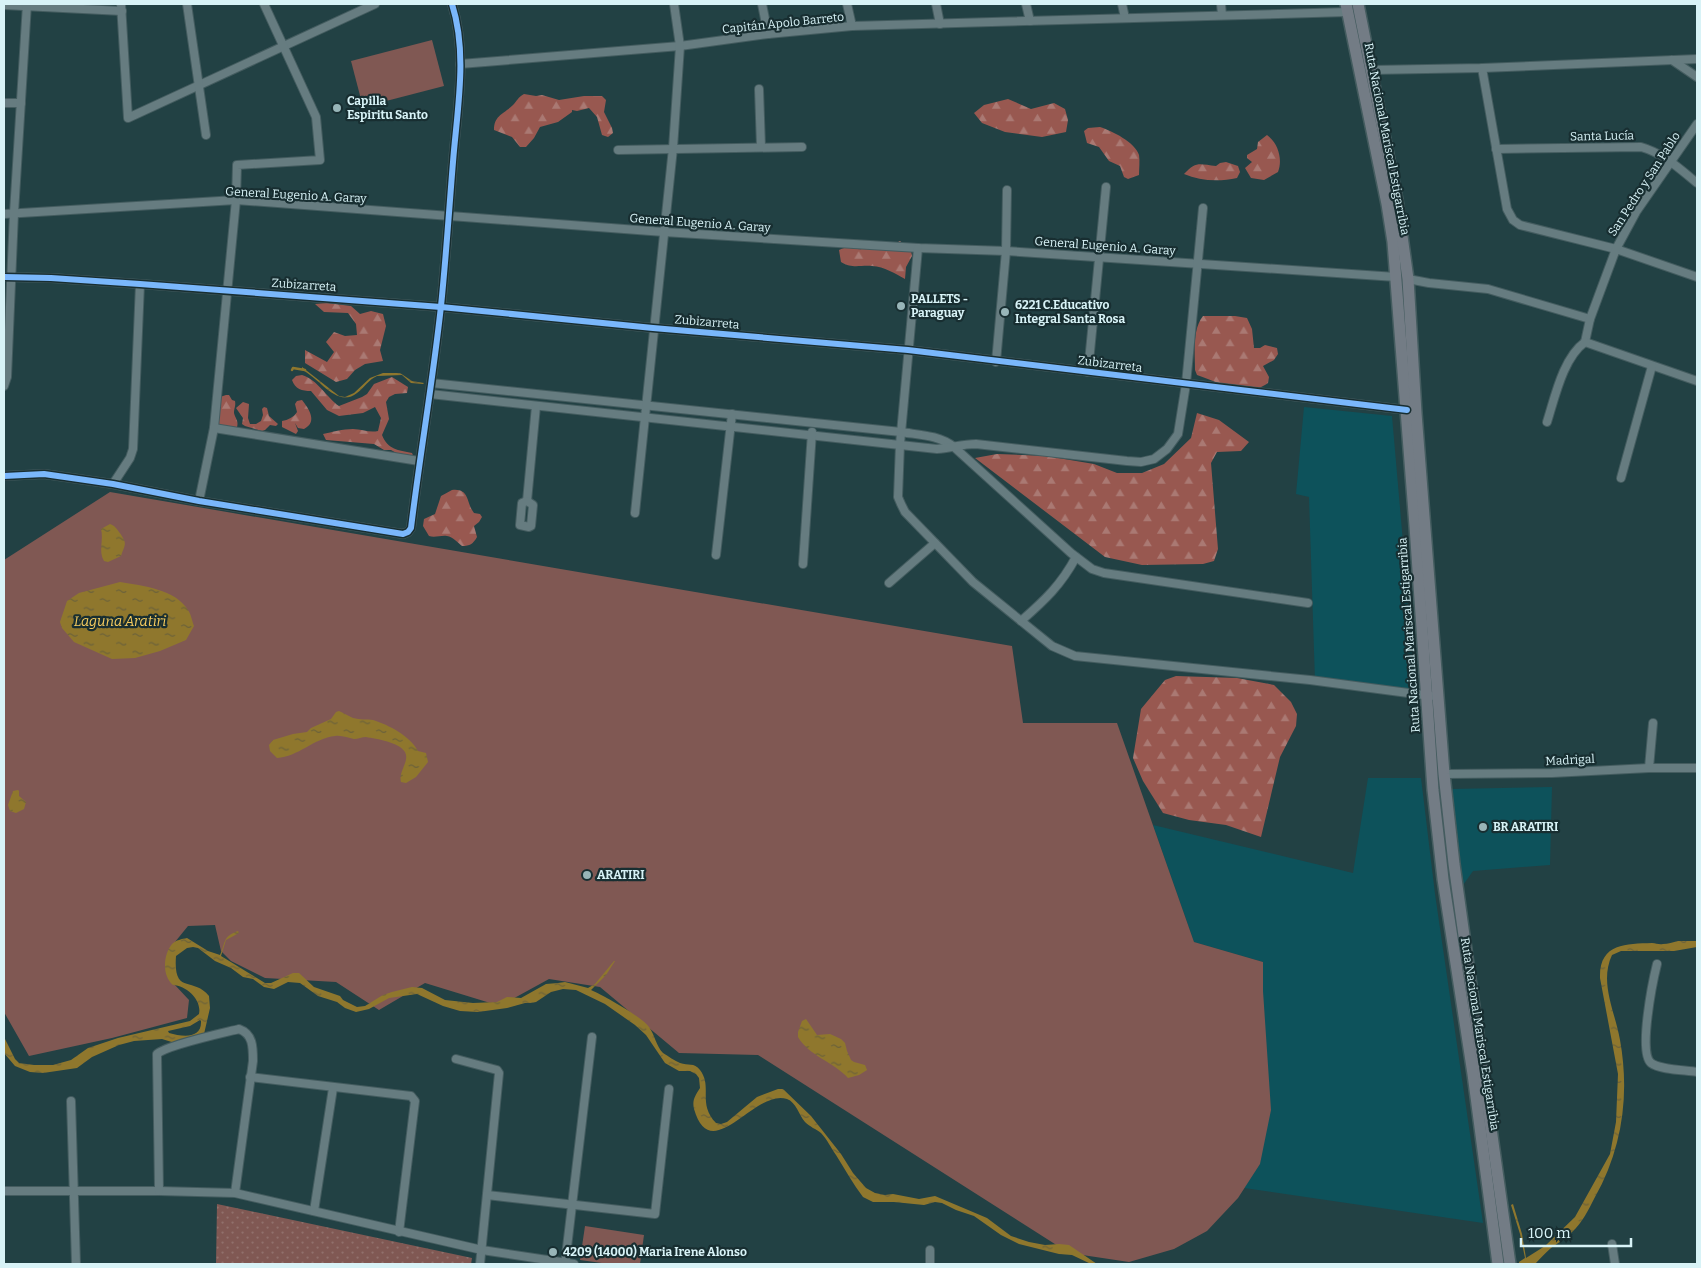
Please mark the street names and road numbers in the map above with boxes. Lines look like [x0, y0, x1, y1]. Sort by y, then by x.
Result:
street label: Capitán Apolo Barreto [721, 10, 845, 36]
street label: Ruta Nacional Mariscal Estigarribia [1361, 42, 1413, 237]
street label: Santa Lucía [1570, 128, 1635, 144]
street label: San Pedro y San Pablo [1605, 129, 1683, 239]
street label: General Eugenio A. Garay [225, 184, 368, 206]
street label: General Eugenio A. Garay [629, 211, 772, 235]
street label: General Eugenio A. Garay [1034, 234, 1177, 258]
street label: Zubizarreta [271, 276, 337, 294]
street label: Zubizarreta [674, 312, 740, 332]
street label: Zubizarreta [1077, 353, 1144, 375]
street label: Ruta Nacional Mariscal Estigarribia [1395, 537, 1423, 733]
street label: Madrigal [1545, 752, 1596, 768]
street label: Ruta Nacional Mariscal Estigarribia [1458, 936, 1502, 1132]

